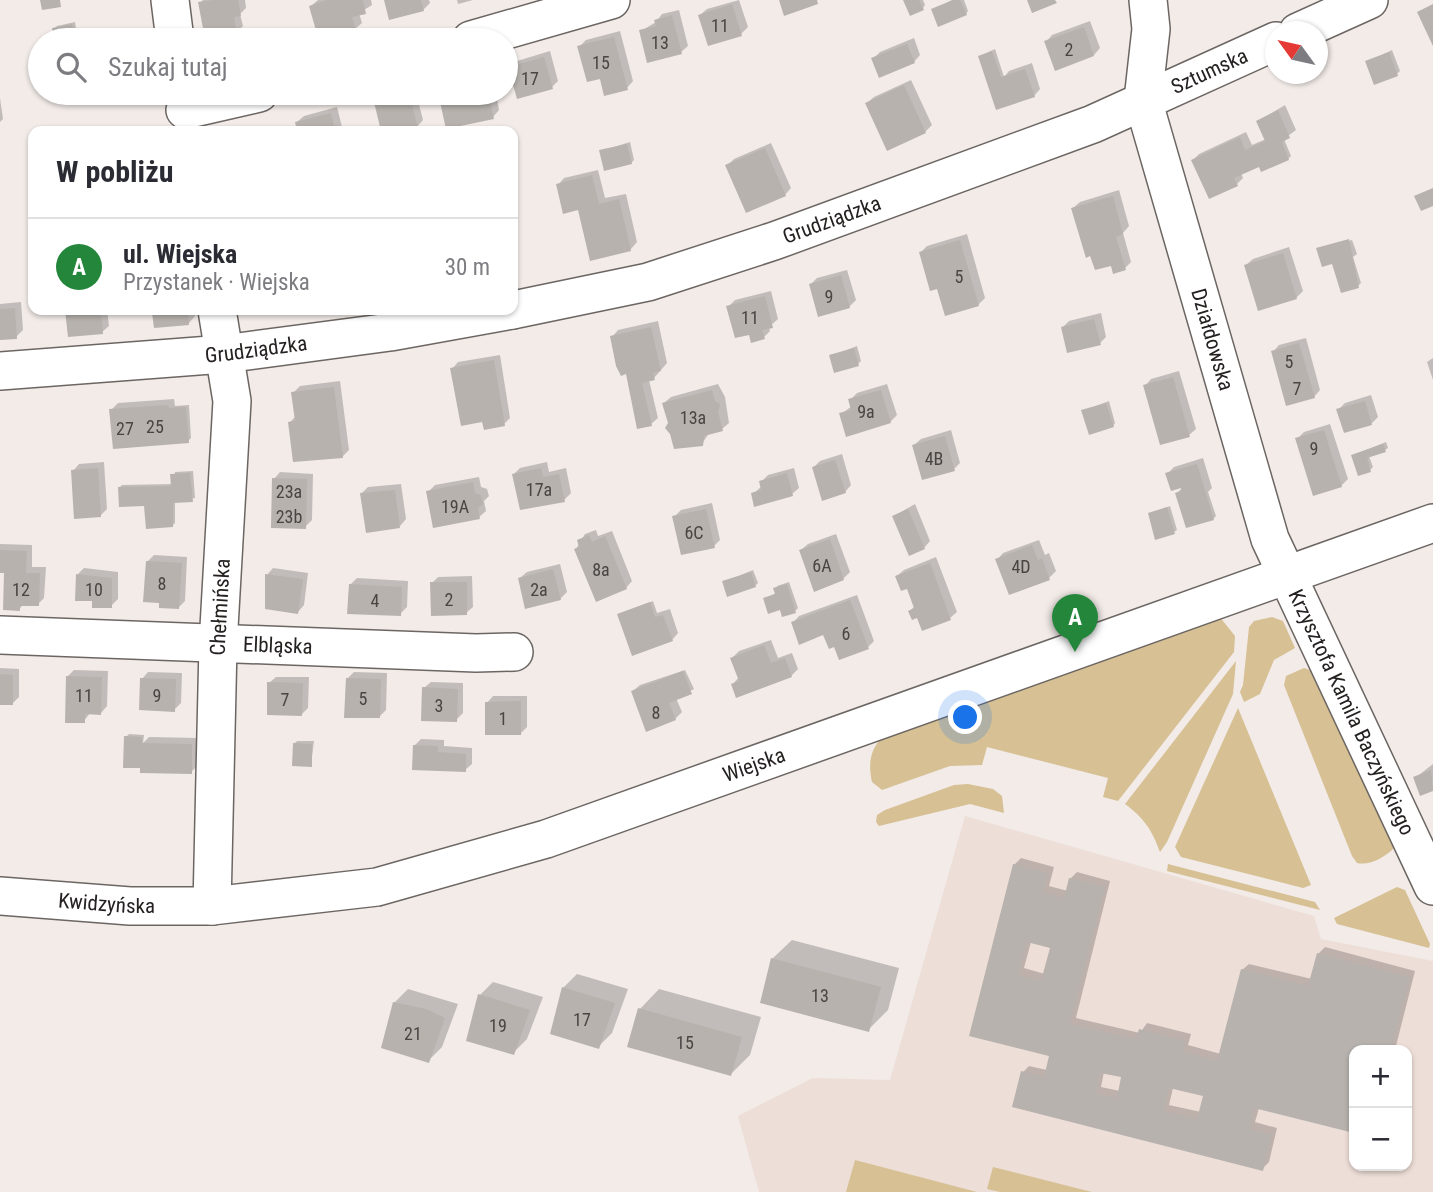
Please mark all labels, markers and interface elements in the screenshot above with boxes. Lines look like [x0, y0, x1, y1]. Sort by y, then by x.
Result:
house number: 11 [711, 15, 729, 36]
north arrow [1265, 21, 1328, 84]
search box [28, 28, 518, 105]
house number: 13 [651, 32, 669, 53]
house number: 2 [1065, 39, 1074, 60]
street label: Sztumska [1167, 43, 1251, 99]
icon: search [52, 48, 90, 86]
text: Szukaj tutaj [108, 52, 228, 82]
house number: 15 [592, 52, 610, 73]
house number: 17 [521, 68, 539, 89]
text: W pobliżu [56, 154, 173, 189]
street label: Grudziądzka [780, 191, 884, 249]
text: ul. Wiejska [123, 239, 237, 269]
text: A [72, 254, 86, 281]
text: 30 m [445, 254, 490, 281]
house number: 5 [955, 266, 964, 287]
text: Przystanek · Wiejska [123, 269, 310, 296]
house number: 9 [825, 286, 833, 307]
street label: Działdowska [1186, 286, 1238, 393]
house number: 11 [741, 307, 759, 328]
street label: Grudziądzka [204, 331, 309, 367]
house number: 5 [1285, 351, 1294, 372]
house number: 7 [1293, 378, 1302, 399]
house number: 9a [857, 401, 875, 422]
house number: 13a [680, 407, 706, 428]
house number: 25 [146, 416, 164, 437]
house number: 27 [116, 418, 134, 439]
house number: 9 [1310, 438, 1318, 459]
house number: 4B [925, 448, 943, 469]
house number: 17a [526, 479, 552, 500]
house number: 23a [276, 481, 302, 502]
house number: 19A [441, 496, 470, 517]
house number: 23b [276, 506, 302, 527]
house number: 6C [684, 522, 704, 543]
house number: 6A [812, 555, 832, 576]
house number: 4D [1011, 556, 1031, 577]
street label: Chełmińska [206, 558, 235, 656]
house number: 8a [592, 559, 610, 580]
house number: 8 [158, 573, 166, 594]
house number: 12 [12, 579, 30, 600]
house number: 10 [85, 579, 103, 600]
house number: 2a [530, 579, 548, 600]
street label: Krzysztofa Kamila Baczyńskiego [1283, 586, 1419, 839]
house number: 2 [445, 589, 454, 610]
house number: 4 [371, 590, 380, 611]
pin: A [1052, 594, 1098, 652]
house number: 6 [842, 623, 850, 644]
street label: Elbląska [243, 632, 313, 659]
house number: 11 [75, 685, 93, 706]
house number: 9 [153, 685, 161, 706]
house number: 5 [359, 688, 368, 709]
house number: 7 [281, 689, 290, 710]
house number: 3 [435, 695, 443, 716]
your location [948, 700, 982, 734]
house number: 8 [652, 702, 660, 723]
house number: 1 [499, 708, 507, 729]
street label: Wiejska [720, 743, 788, 787]
street label: Kwidzyńska [57, 889, 155, 918]
house number: 13 [811, 985, 829, 1006]
house number: 17 [573, 1009, 591, 1030]
house number: 19 [489, 1015, 507, 1036]
house number: 21 [404, 1023, 422, 1044]
house number: 15 [676, 1032, 694, 1053]
map controls [1349, 1045, 1412, 1171]
button: + [1349, 1045, 1412, 1108]
button: − [1349, 1108, 1412, 1171]

